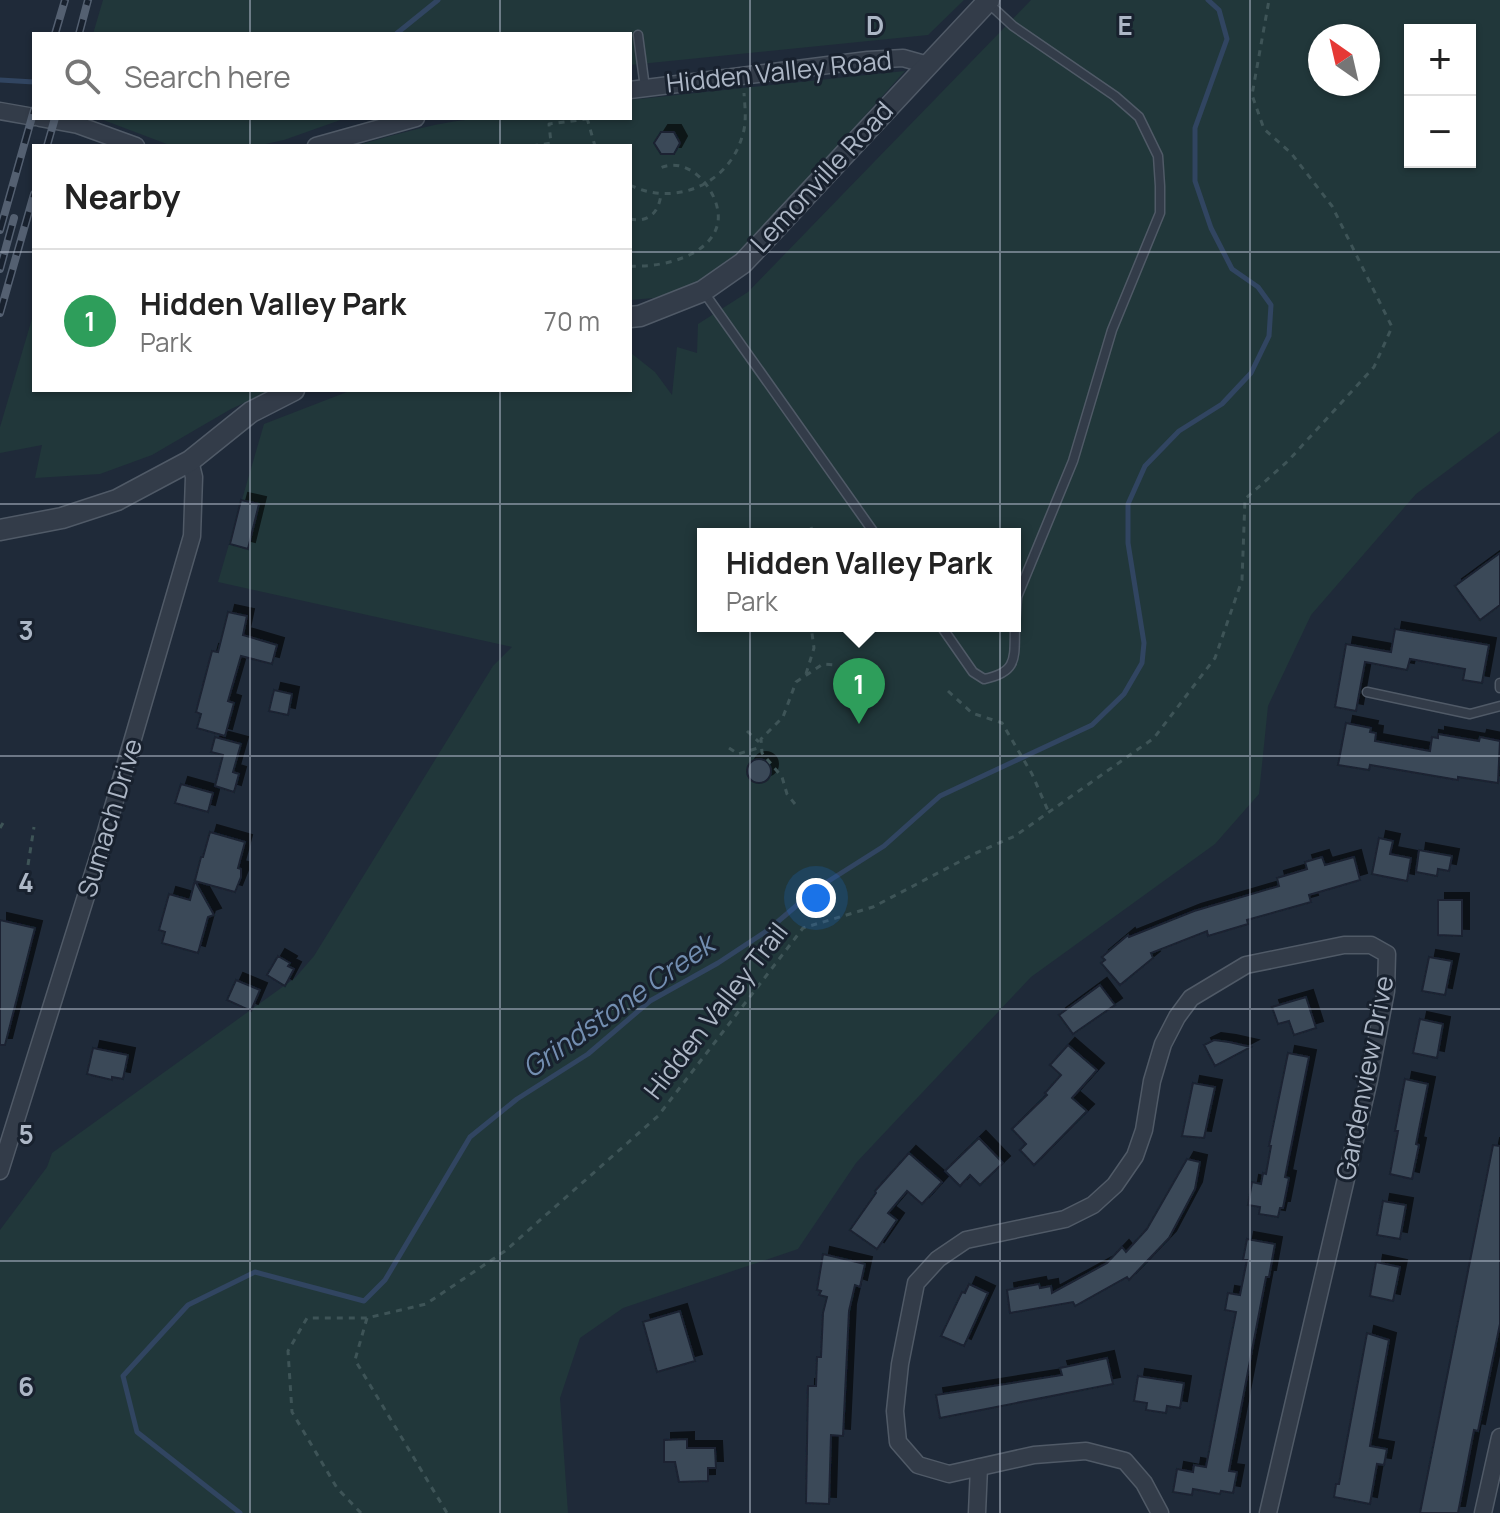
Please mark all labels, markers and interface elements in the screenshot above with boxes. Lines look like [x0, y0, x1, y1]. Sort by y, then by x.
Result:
text: D [866, 7, 884, 43]
text: E [1117, 7, 1133, 43]
north arrow [1308, 24, 1380, 96]
map controls [1404, 24, 1476, 168]
button: + [1404, 24, 1476, 96]
search box [32, 32, 632, 120]
street label: Hidden Valley Road [664, 41, 894, 101]
icon: search [60, 54, 104, 98]
text: Search here [124, 56, 291, 97]
street label: Lemonville Road [742, 93, 901, 260]
button: − [1404, 96, 1476, 168]
text: Nearby [64, 173, 180, 219]
text: Hidden Valley Park [140, 283, 406, 324]
text: 1 [84, 303, 96, 339]
text: 70 m [544, 303, 600, 339]
text: Park [140, 324, 192, 360]
popup [697, 528, 1021, 632]
text: Hidden Valley Park [726, 542, 992, 583]
text: Park [726, 583, 778, 619]
text: 3 [18, 612, 34, 648]
pin: 1 [833, 658, 885, 724]
street label: Sumach Drive [68, 734, 150, 901]
text: 4 [18, 864, 34, 900]
your location [796, 878, 836, 918]
street label: Hidden Valley Trail [635, 915, 795, 1106]
water label: Grindstone Creek [514, 922, 724, 1086]
street label: Gardenview Drive [1327, 973, 1401, 1183]
text: 5 [18, 1116, 34, 1152]
text: 6 [18, 1368, 34, 1404]

